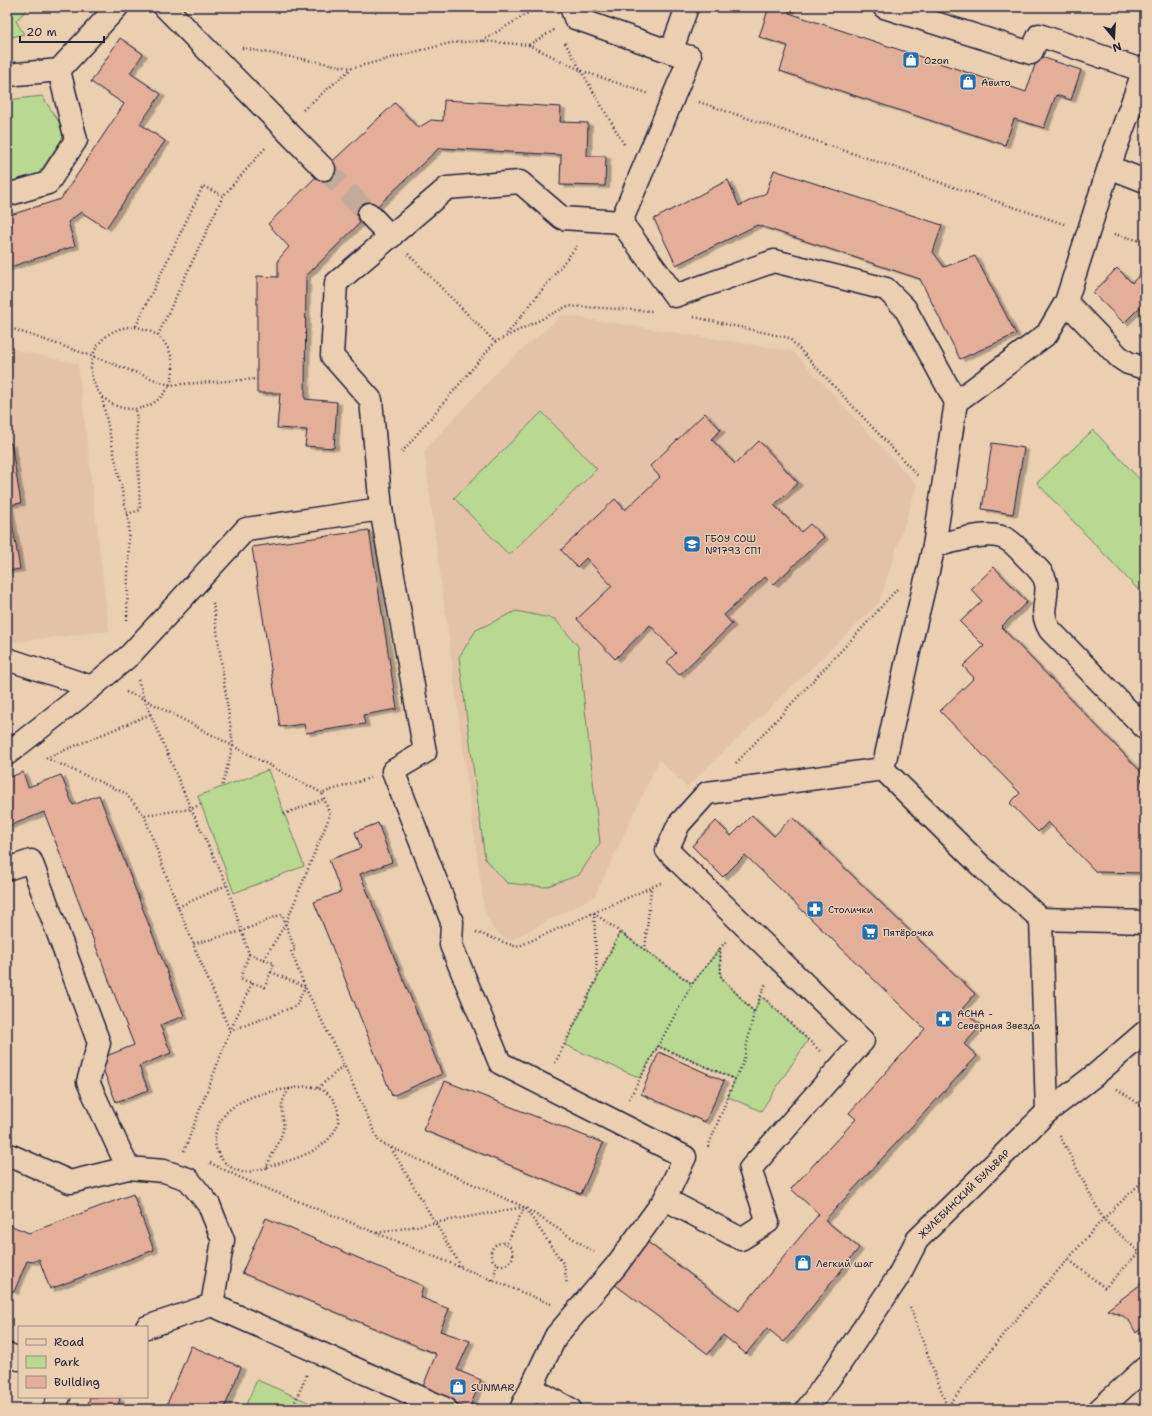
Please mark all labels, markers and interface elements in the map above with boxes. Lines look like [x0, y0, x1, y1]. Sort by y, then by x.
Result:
scale bar [20, 18, 104, 44]
north arrow [1094, 18, 1134, 58]
text: 20 m [26, 24, 57, 40]
text: N [1110, 39, 1123, 56]
shop icon: Ozon [901, 50, 921, 70]
place label: Ozon [924, 54, 949, 67]
shop icon: Авито [958, 72, 978, 92]
place label: Авито [981, 76, 1011, 89]
place label: ГБОУ СОШ №1793 СП1 [705, 532, 761, 557]
school or university icon: ГБОУ СОШ №1793 СП1 [682, 534, 702, 554]
pharmacy icon: Столички [805, 899, 825, 919]
place label: Столички [828, 903, 874, 916]
supermarket icon: Пятёрочка [860, 922, 880, 942]
place label: Пятёрочка [883, 926, 934, 939]
place label: АСНА - Северная Звезда [957, 1007, 1041, 1032]
pharmacy icon: АСНА - Северная Звезда [934, 1009, 954, 1029]
street label: ЖУЛЕБИНСКИЙ БУЛЬВАР [915, 1147, 1013, 1241]
shop icon: Легкий шаг [793, 1253, 813, 1273]
place label: Легкий шаг [816, 1257, 874, 1270]
legend [18, 1326, 148, 1398]
text: Road [54, 1334, 85, 1350]
text: Park [54, 1354, 80, 1370]
text: Building [54, 1374, 100, 1390]
shop icon: SUNMAR [448, 1377, 468, 1397]
place label: SUNMAR [471, 1381, 515, 1394]

